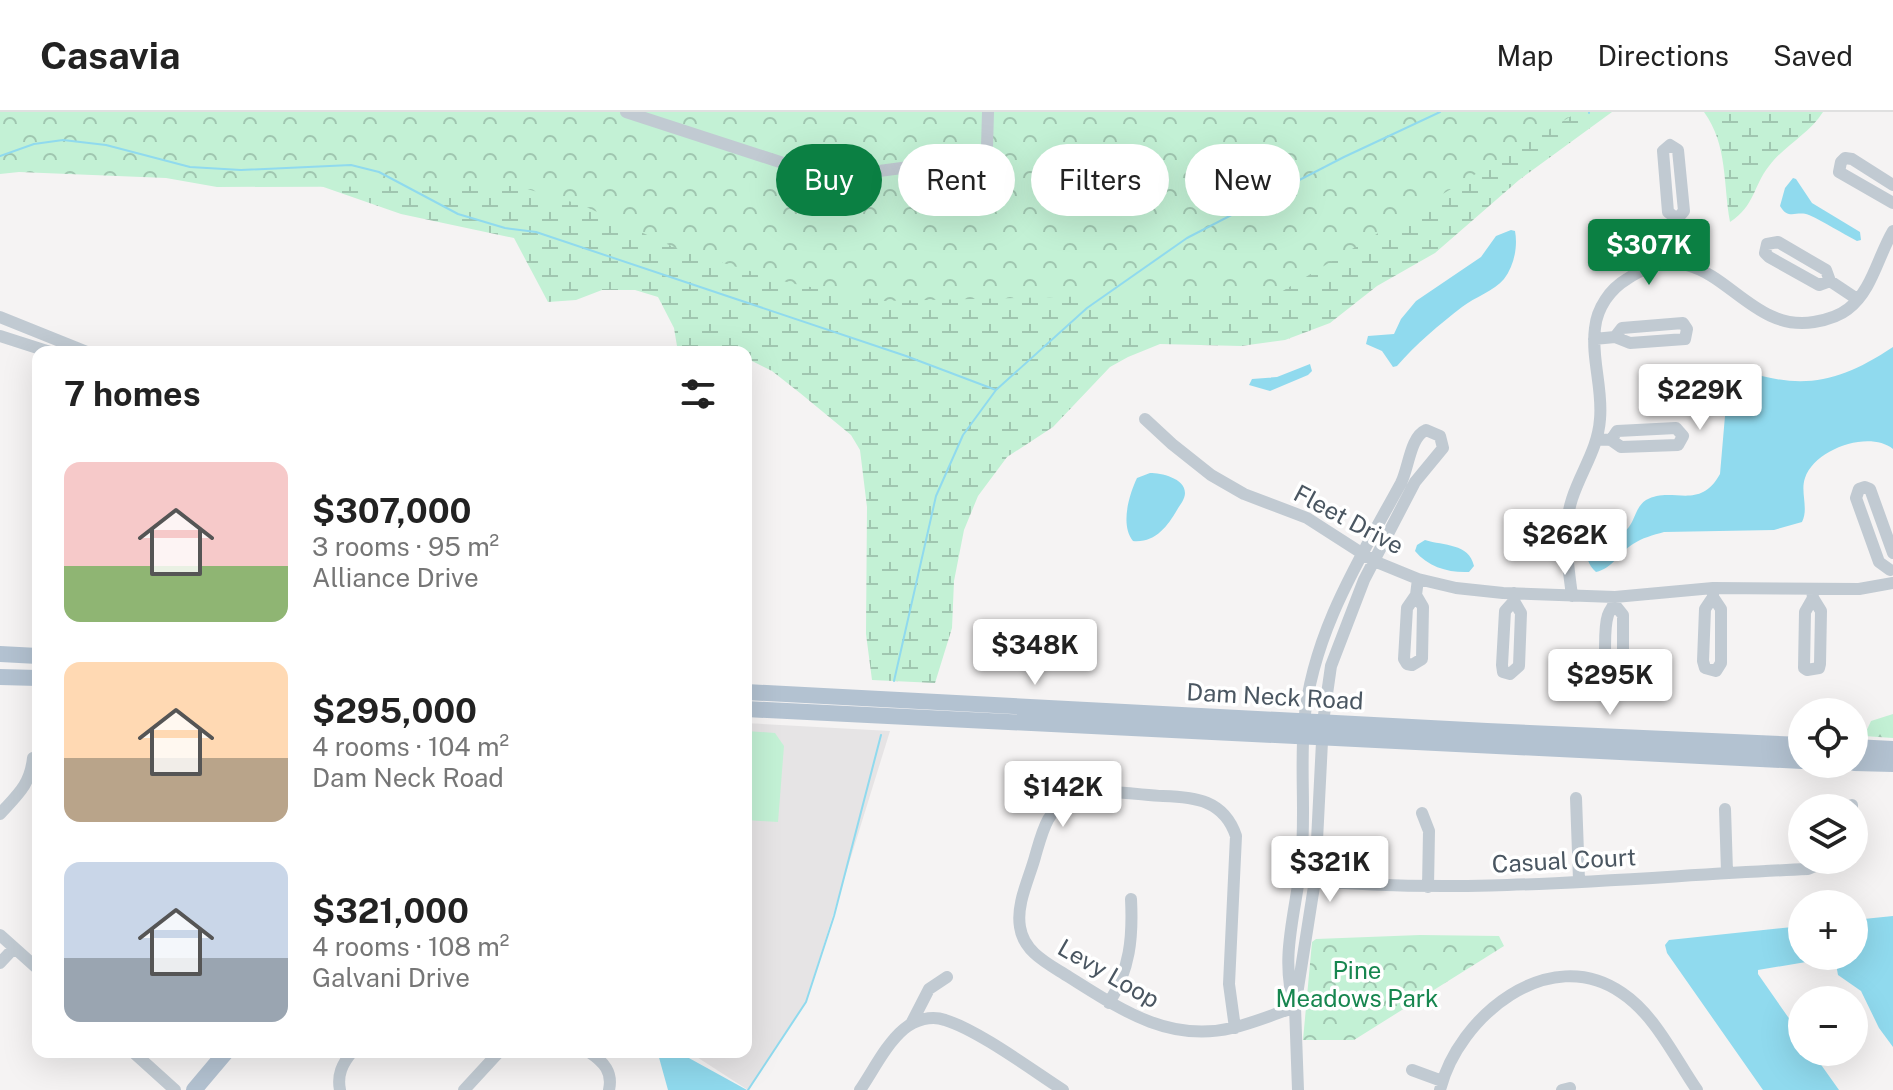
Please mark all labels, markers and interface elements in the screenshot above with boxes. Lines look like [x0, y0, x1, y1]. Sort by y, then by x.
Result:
text: Casavia [40, 33, 181, 78]
text: Map [1497, 39, 1553, 72]
text: Directions [1597, 39, 1729, 72]
text: Saved [1773, 39, 1853, 72]
chip: Buy [776, 144, 882, 216]
chip: Rent [898, 144, 1015, 216]
chip: Filters [1031, 144, 1169, 216]
chip: New [1185, 144, 1300, 216]
pin: $307K [1593, 219, 1705, 287]
text: $307K [1606, 229, 1692, 260]
pin: $229K [1644, 364, 1756, 432]
icon: filters [676, 372, 720, 416]
text: 7 homes [64, 374, 201, 414]
text: $229K [1657, 374, 1743, 405]
street label: Fleet Drive [1289, 478, 1409, 560]
text: $307,000 [312, 491, 471, 531]
icon: home [128, 494, 224, 590]
pin: $262K [1509, 509, 1621, 577]
text: $262K [1522, 519, 1608, 550]
text: 3 rooms · 95 m² [312, 531, 499, 562]
text: Alliance Drive [312, 562, 479, 593]
pin: $348K [979, 619, 1091, 687]
text: $348K [991, 629, 1079, 660]
pin: $295K [1554, 649, 1666, 717]
text: $295K [1566, 659, 1654, 690]
street label: Dam Neck Road [1186, 677, 1364, 715]
text: $295,000 [312, 691, 477, 731]
icon: home [128, 694, 224, 790]
map controls [1788, 698, 1868, 1066]
button: locate [1788, 698, 1868, 778]
text: 4 rooms · 104 m² [312, 731, 509, 762]
pin: $142K [1007, 761, 1119, 829]
text: Dam Neck Road [312, 762, 504, 793]
text: $142K [1022, 771, 1104, 802]
button: layers [1788, 794, 1868, 874]
pin: $321K [1274, 836, 1386, 904]
street label: Casual Court [1491, 842, 1637, 878]
text: $321K [1289, 846, 1371, 877]
button: + [1788, 890, 1868, 970]
text: $321,000 [312, 891, 469, 931]
icon: home [128, 894, 224, 990]
text: 4 rooms · 108 m² [312, 931, 509, 962]
street label: Levy Loop [1053, 933, 1165, 1013]
park label: Pine Meadows Park [1275, 956, 1439, 1012]
text: Galvani Drive [312, 962, 470, 993]
button: − [1788, 986, 1868, 1066]

